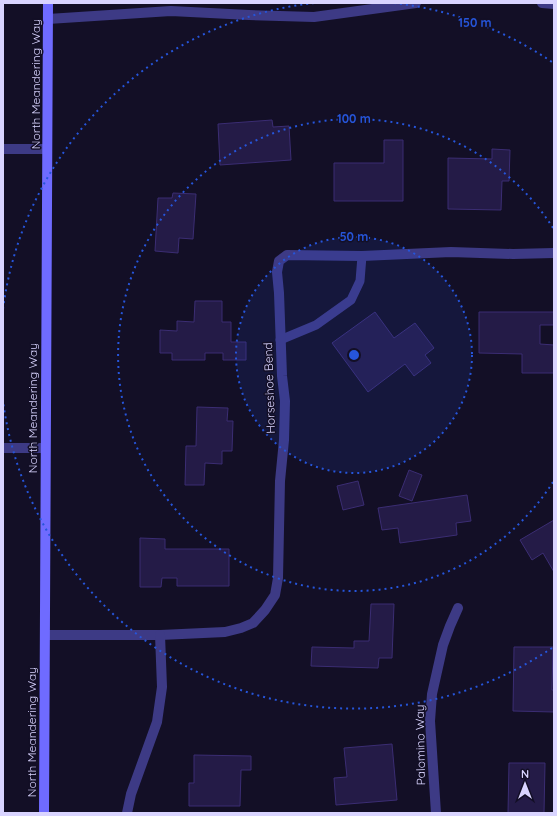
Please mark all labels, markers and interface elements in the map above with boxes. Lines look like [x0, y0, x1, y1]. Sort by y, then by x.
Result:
text: 150 m [458, 15, 492, 30]
street label: North Meandering Way [28, 19, 43, 149]
text: 100 m [337, 111, 371, 126]
text: 50 m [340, 229, 368, 244]
street label: Horseshoe Bend [260, 342, 278, 434]
street label: North Meandering Way [25, 343, 40, 473]
centre of rings [347, 348, 361, 362]
street label: North Meandering Way [24, 667, 39, 797]
street label: Palomino Way [412, 704, 428, 786]
north arrow [505, 764, 545, 804]
text: N [521, 767, 529, 781]

